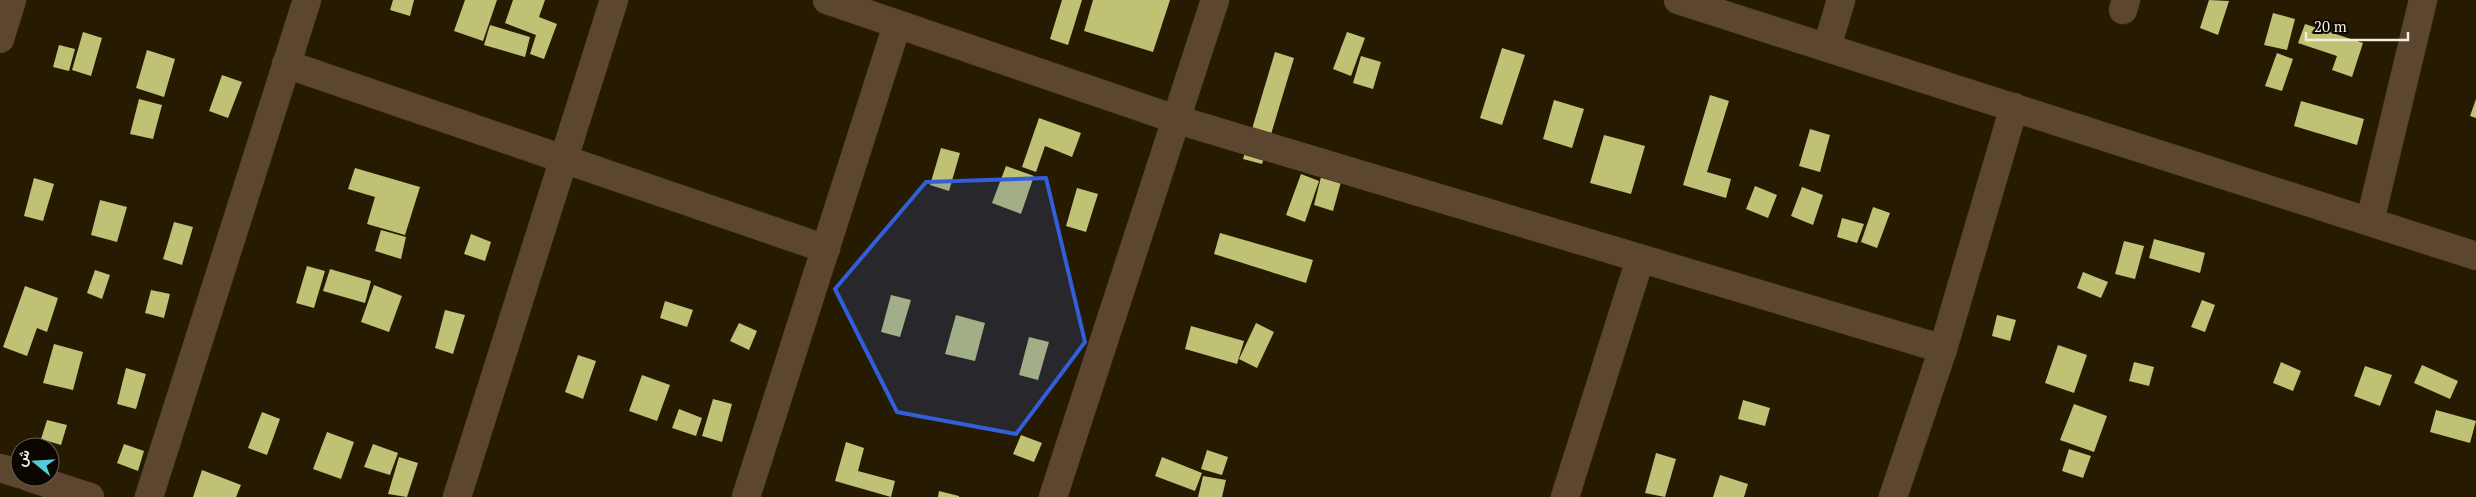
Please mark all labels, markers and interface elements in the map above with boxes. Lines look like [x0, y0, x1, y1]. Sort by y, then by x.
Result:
scale bar [2306, 10, 2408, 42]
text: 20 m [2314, 16, 2347, 36]
north arrow [10, 437, 60, 487]
text: ش [11, 447, 34, 469]

